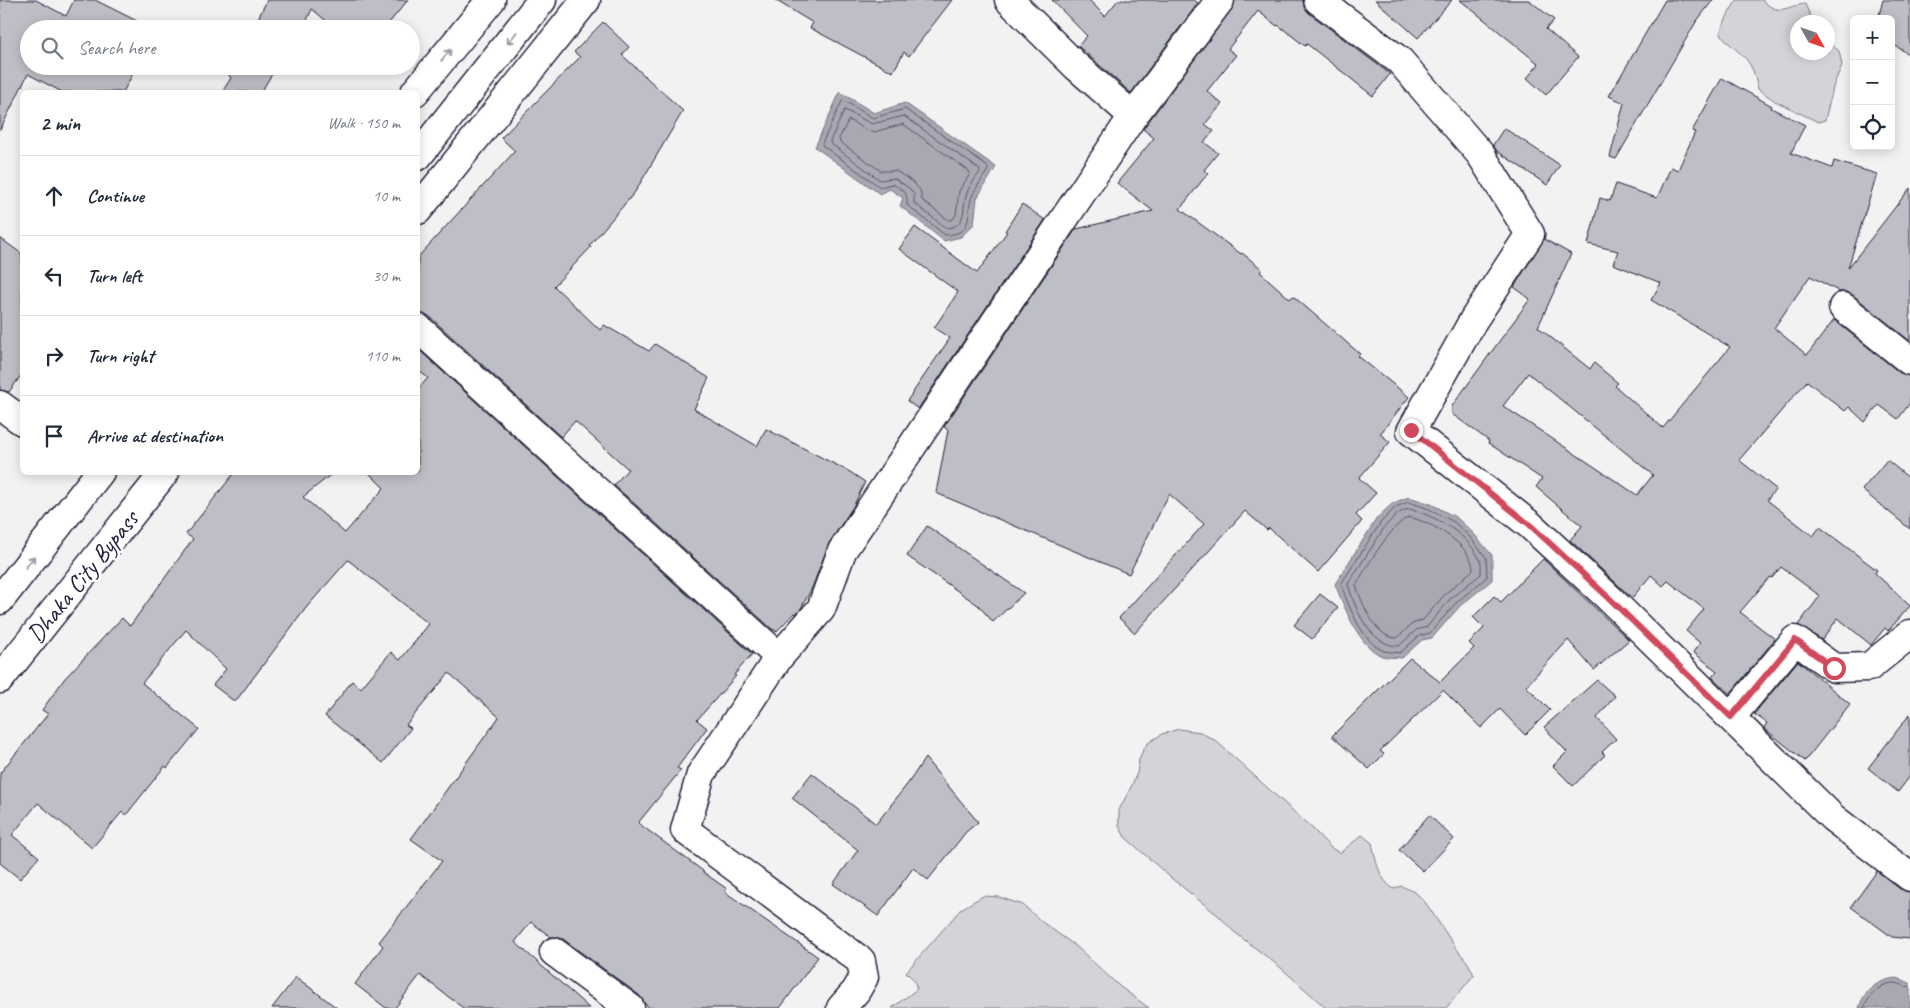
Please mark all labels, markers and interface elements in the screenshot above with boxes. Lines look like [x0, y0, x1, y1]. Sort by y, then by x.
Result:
north arrow [1790, 15, 1835, 60]
map controls [1850, 15, 1895, 150]
button: + [1850, 15, 1895, 60]
search box [20, 20, 420, 75]
one-way arrow [506, 31, 517, 44]
icon: search [38, 34, 66, 62]
text: Search here [78, 36, 155, 60]
one-way arrow [440, 49, 451, 62]
button: − [1850, 60, 1895, 105]
button: locate [1850, 105, 1895, 150]
text: 2 min [40, 110, 80, 136]
text: Walk · 150 m [328, 113, 400, 133]
icon: ahead [40, 182, 68, 210]
text: Continue [87, 184, 144, 208]
text: 10 m [373, 186, 400, 206]
icon: left [40, 262, 68, 290]
text: Turn left [87, 264, 142, 288]
text: 30 m [373, 266, 400, 286]
icon: right [40, 342, 68, 370]
text: Turn right [87, 344, 154, 368]
text: 110 m [366, 346, 400, 366]
route end [1400, 419, 1423, 442]
icon: arrive [40, 422, 68, 450]
text: Arrive at destination [87, 424, 223, 448]
street label: Dhaka City Bypass [20, 502, 147, 649]
one-way arrow [25, 555, 35, 569]
route start [1823, 657, 1846, 680]

